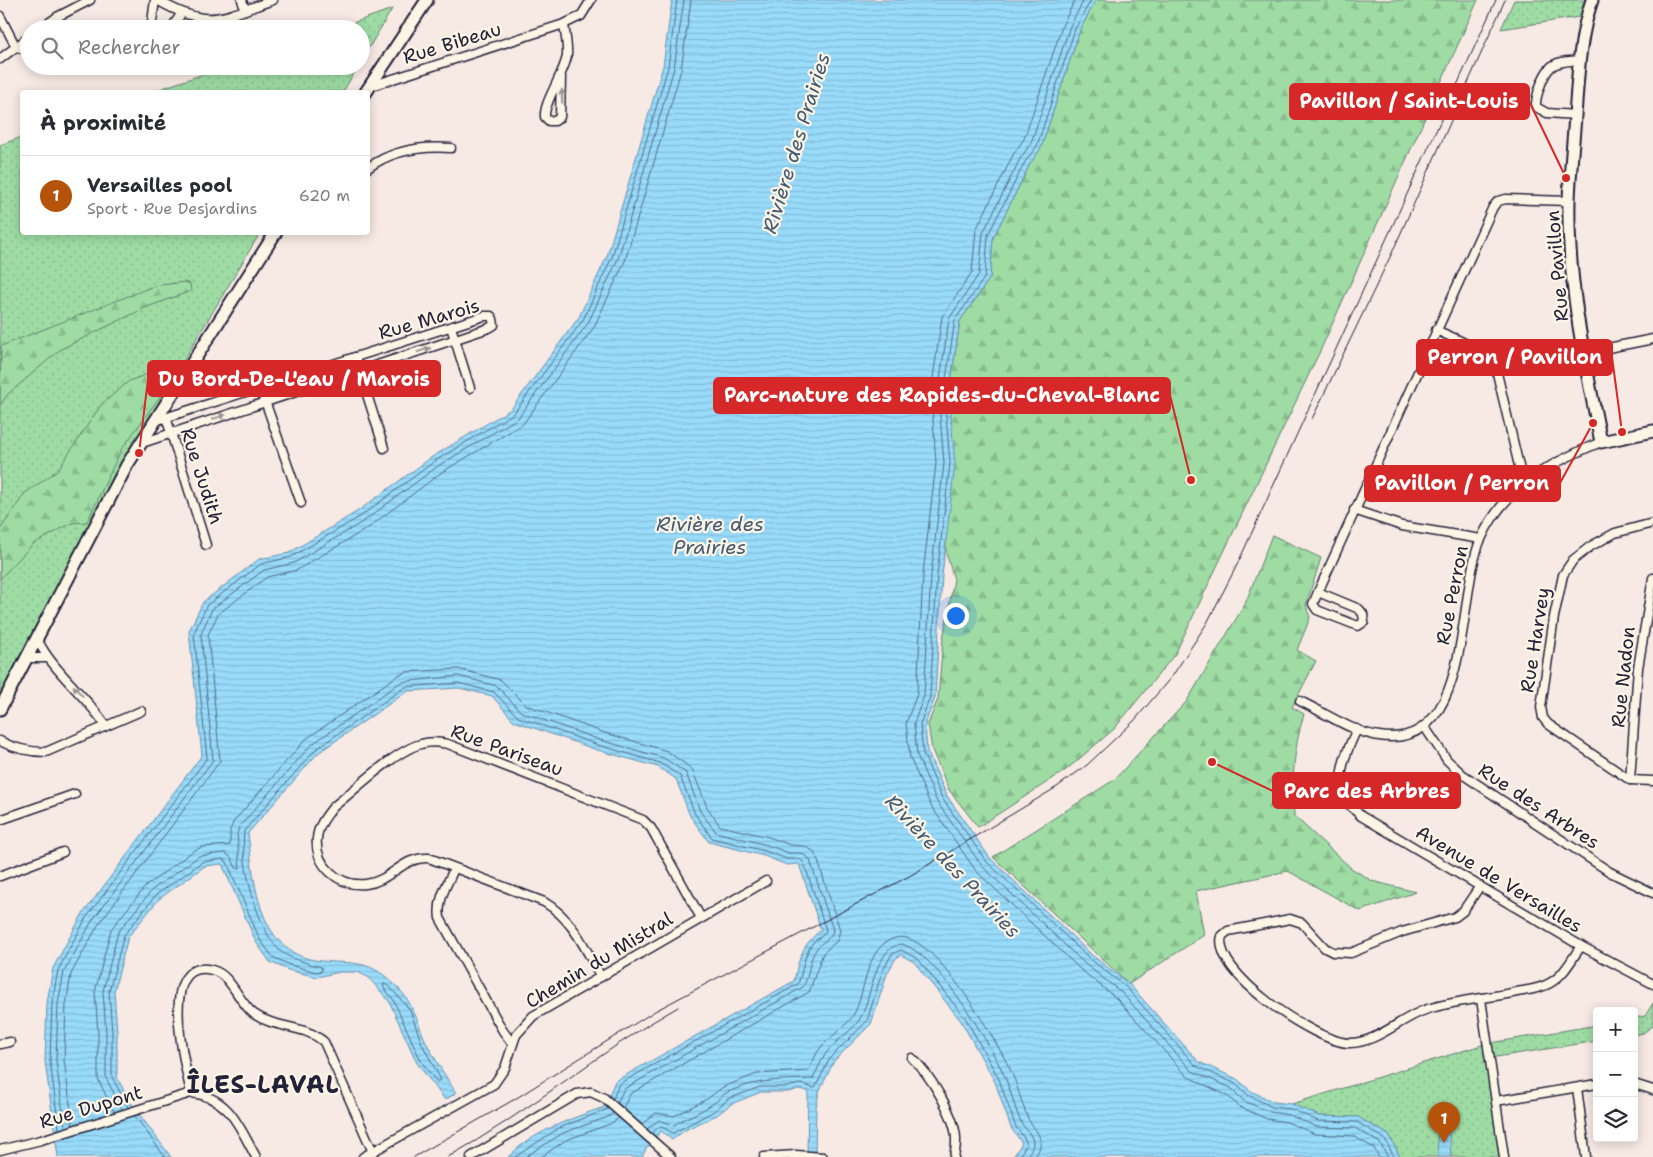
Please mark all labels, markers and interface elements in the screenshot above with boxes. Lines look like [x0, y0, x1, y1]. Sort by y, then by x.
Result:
street label: Rue Bibeau [400, 16, 504, 70]
search box [20, 20, 370, 75]
icon: search [38, 34, 66, 62]
text: Rechercher [78, 35, 181, 60]
water label: Rivière des Prairies [756, 50, 836, 236]
callout: Pavillon / Saint-Louis [1290, 84, 1529, 119]
one-way arrow [557, 88, 565, 104]
text: Pavillon / Saint-Louis [1300, 88, 1518, 114]
text: À proximité [40, 109, 166, 137]
text: Versailles pool [87, 173, 232, 198]
text: 1 [52, 185, 60, 206]
text: 620 m [299, 185, 350, 206]
text: Sport · Rue Desjardins [87, 198, 257, 219]
street label: Rue Pavillon [1540, 209, 1574, 323]
street label: Rue Marois [375, 293, 483, 345]
callout: Perron / Pavillon [1417, 340, 1612, 375]
text: Perron / Pavillon [1428, 344, 1602, 370]
one-way arrow [416, 345, 431, 353]
callout: Du Bord-De-L'eau / Marois [148, 361, 440, 396]
text: Du Bord-De-L'eau / Marois [158, 366, 430, 392]
callout: Parc-nature des Rapides-du-Cheval-Blanc [714, 378, 1170, 413]
text: Parc-nature des Rapides-du-Cheval-Blanc [724, 382, 1160, 408]
one-way arrow [212, 413, 227, 420]
street label: Rue Judith [175, 425, 229, 527]
callout: Pavillon / Perron [1365, 466, 1560, 501]
text: Pavillon / Perron [1375, 470, 1549, 496]
water label: Rivière des Prairies [656, 511, 764, 560]
street label: Rue Perron [1430, 543, 1474, 647]
street label: Rue Harvey [1514, 586, 1556, 694]
your location [943, 603, 969, 629]
street label: Rue Nadon [1605, 625, 1641, 729]
one-way arrow [72, 686, 84, 698]
street label: Rue Pariseau [447, 718, 567, 782]
street label: Rue des Arbres [1474, 757, 1604, 855]
callout: Parc des Arbres [1273, 773, 1460, 808]
text: Parc des Arbres [1284, 778, 1450, 804]
water label: Rivière des Prairies [880, 789, 1026, 943]
street label: Avenue de Versailles [1411, 819, 1587, 939]
street label: Chemin du Mistral [521, 906, 678, 1014]
map controls [1593, 1007, 1638, 1142]
button: + [1593, 1007, 1638, 1052]
button: − [1593, 1052, 1638, 1097]
district label: ÎLES-LAVAL [186, 1068, 340, 1101]
street label: Rue Dupont [37, 1080, 145, 1134]
button: layers [1593, 1097, 1638, 1142]
pin: 1 [1428, 1102, 1460, 1143]

